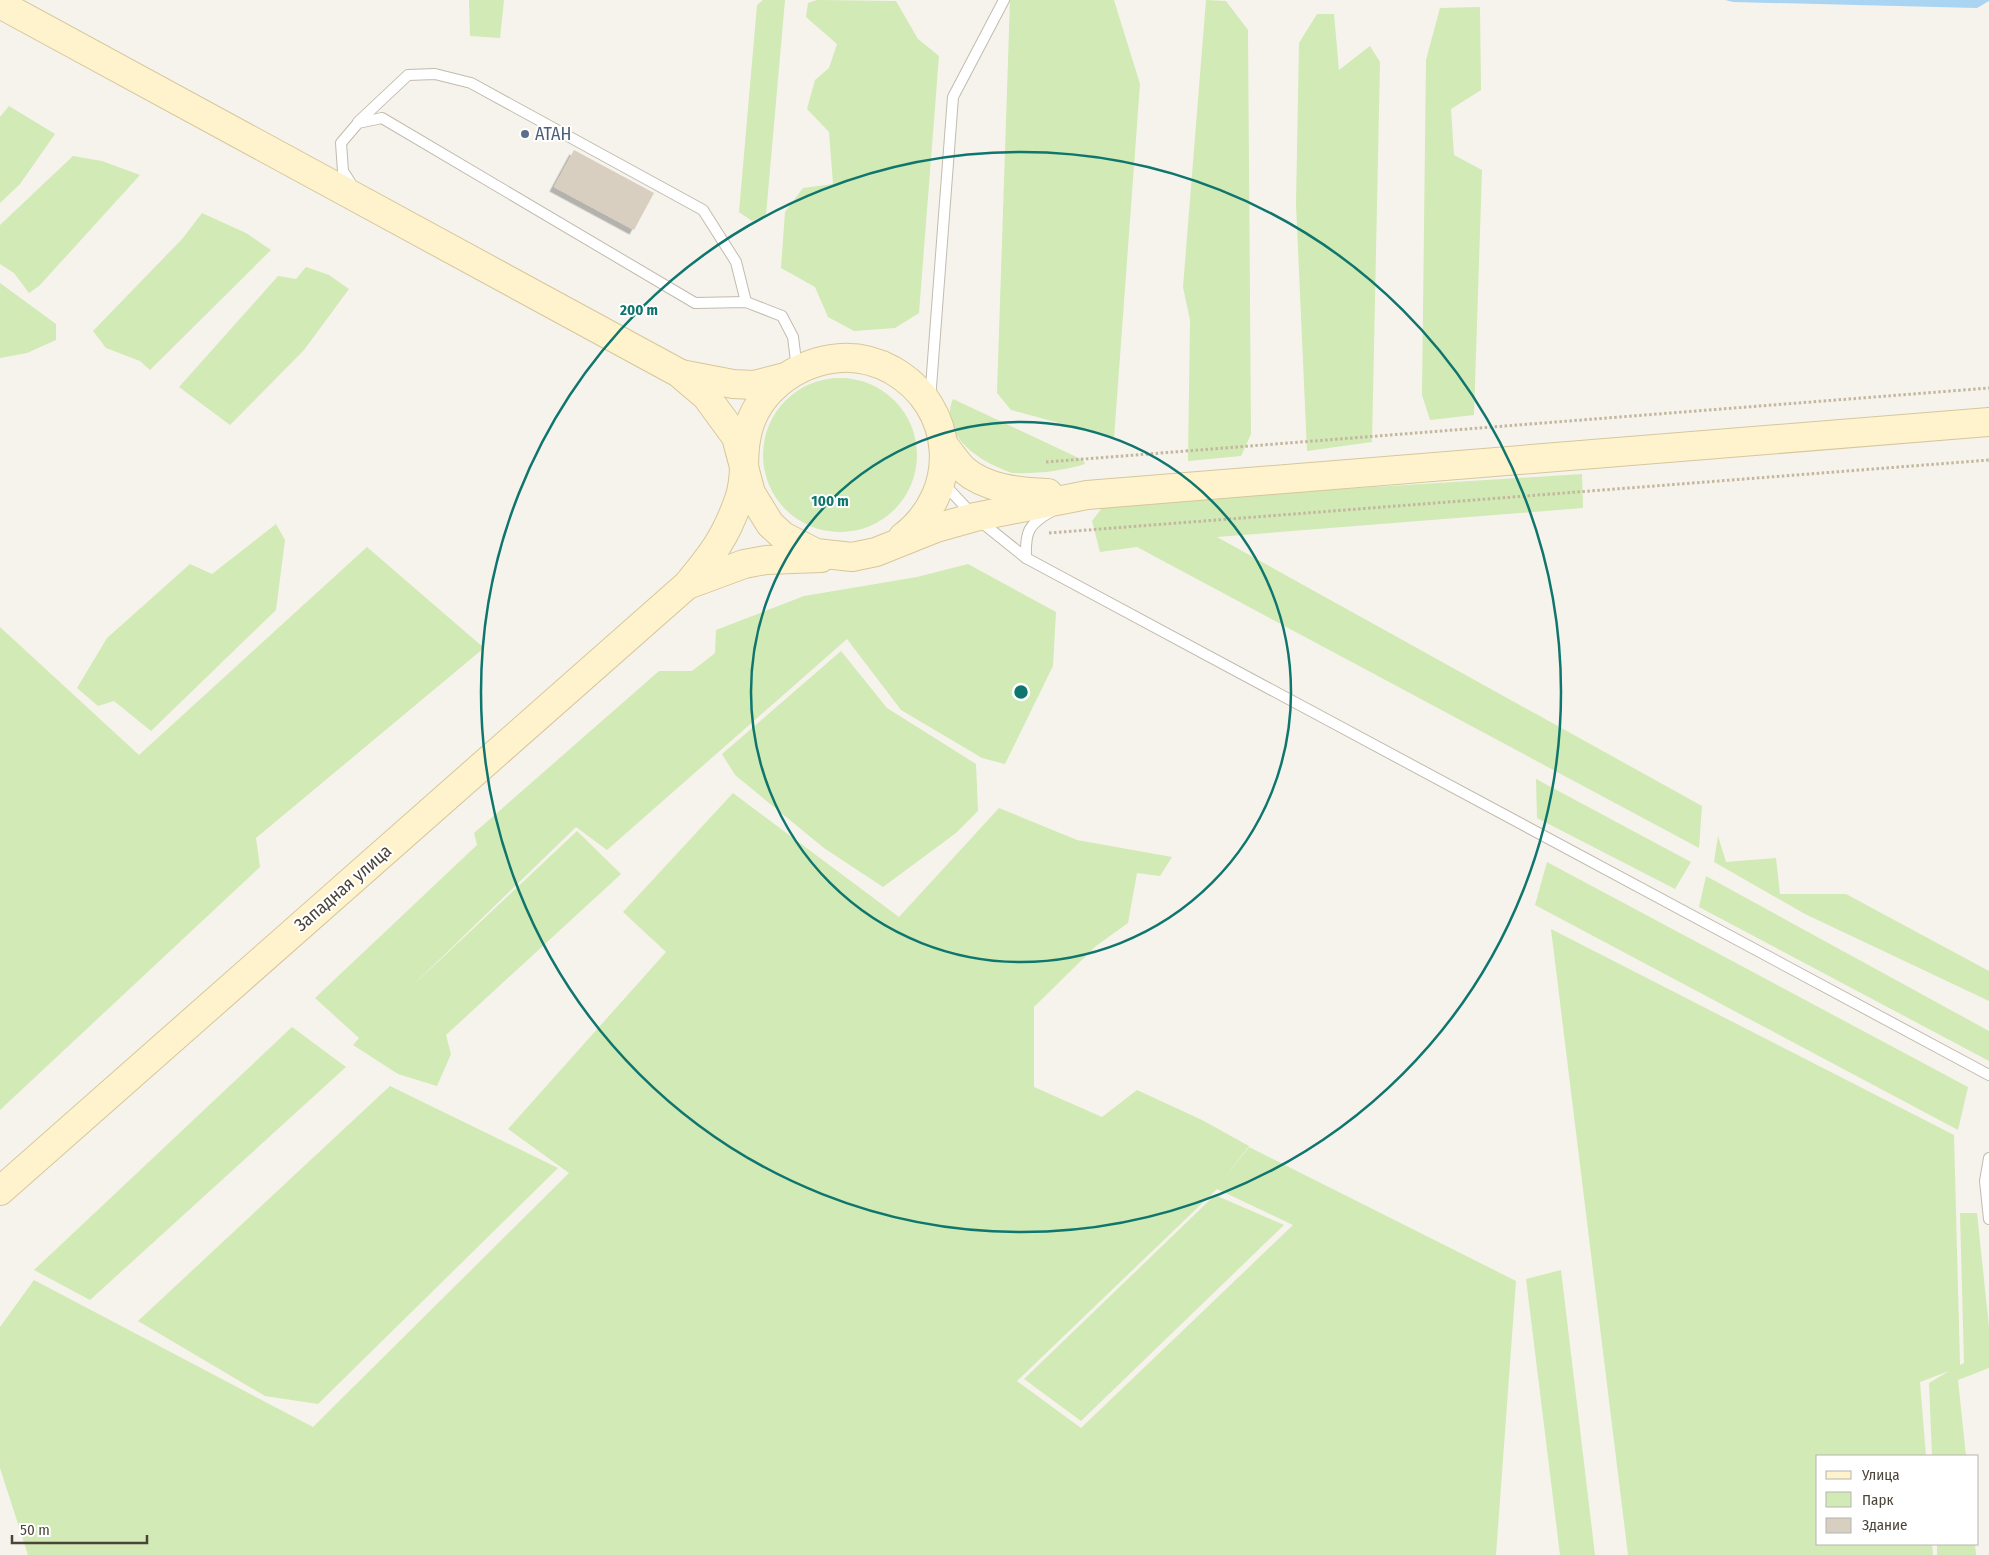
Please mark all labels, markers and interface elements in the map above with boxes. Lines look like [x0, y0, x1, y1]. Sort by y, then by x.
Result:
place label: АТАН [535, 123, 571, 145]
marker: АТАН [519, 128, 531, 140]
text: 200 m [619, 301, 658, 319]
text: 100 m [811, 492, 849, 510]
centre of rings [1012, 683, 1030, 701]
street label: Западная улица [290, 840, 396, 936]
legend [1816, 1455, 1979, 1545]
text: Улица [1861, 1466, 1900, 1484]
text: Парк [1862, 1491, 1893, 1509]
scale bar [12, 1512, 148, 1544]
text: Здание [1862, 1516, 1908, 1534]
text: 50 m [20, 1521, 50, 1539]

